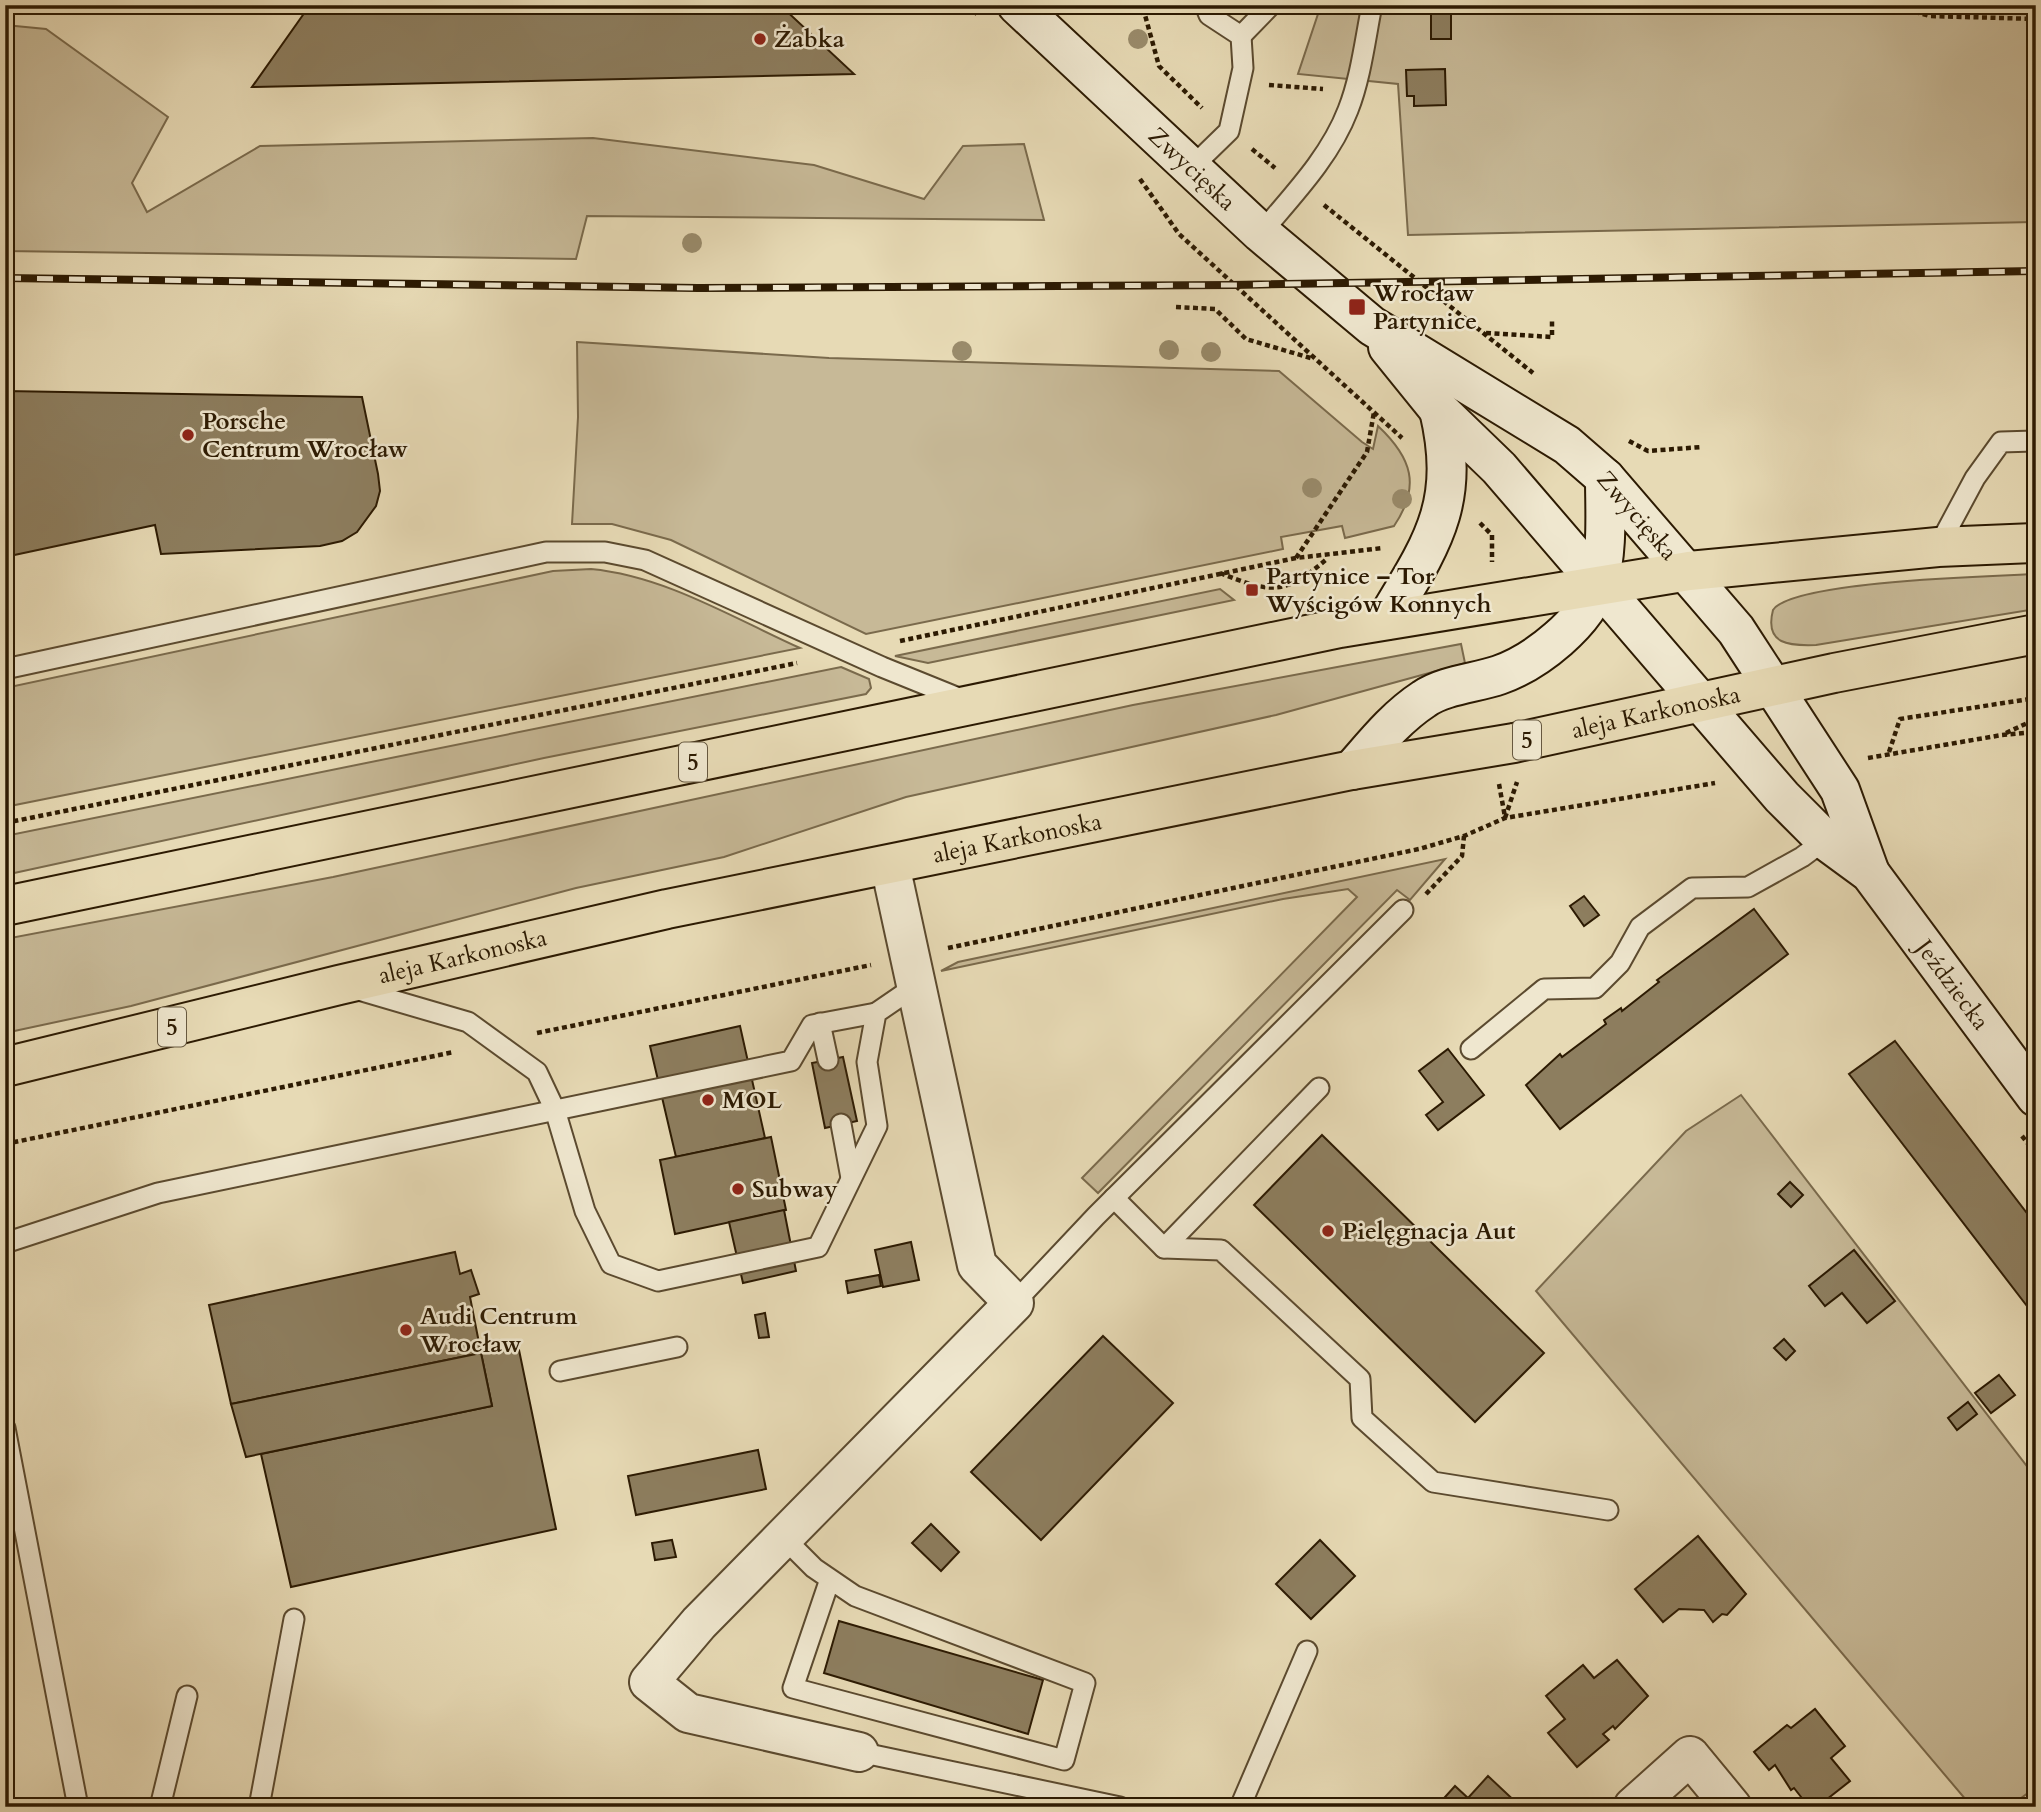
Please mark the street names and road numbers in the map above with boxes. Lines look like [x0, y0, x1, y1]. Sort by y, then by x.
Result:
street label: Zwycięska [1141, 120, 1244, 219]
street label: Zwycięska [1589, 464, 1685, 568]
street label: aleja Karkonoska [1569, 678, 1744, 747]
road number: 5 [1513, 720, 1541, 760]
road number: 5 [679, 742, 707, 782]
street label: aleja Karkonoska [930, 805, 1105, 872]
street label: aleja Karkonoska [376, 921, 551, 992]
street label: Jeździecka [1906, 930, 1997, 1037]
road number: 5 [158, 1008, 186, 1046]

